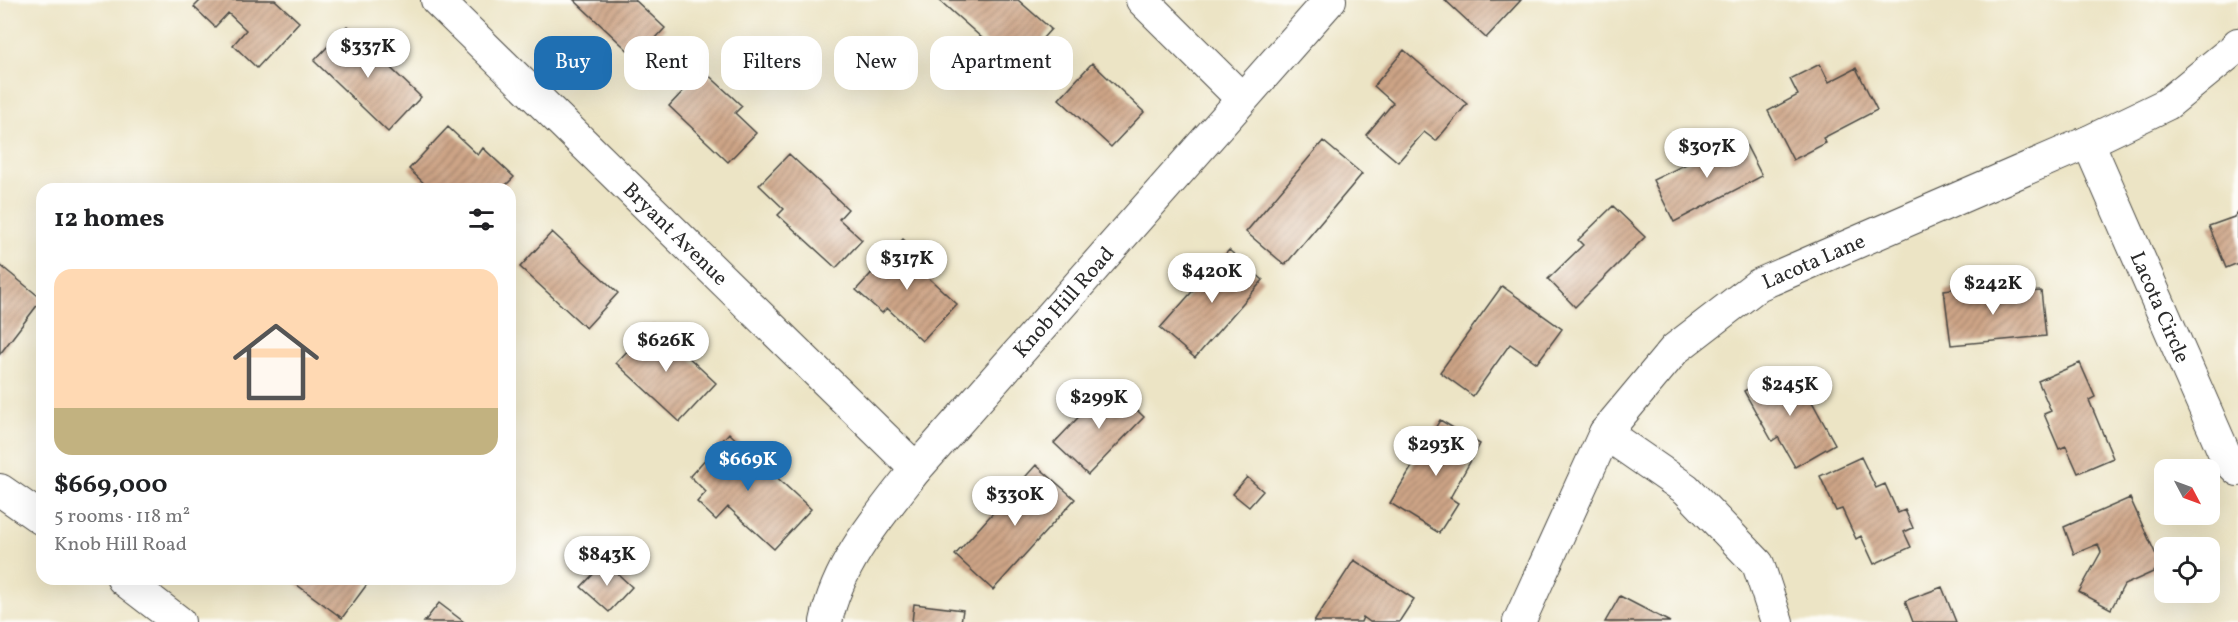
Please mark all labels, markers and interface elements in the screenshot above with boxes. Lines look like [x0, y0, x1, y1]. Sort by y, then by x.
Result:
pin: $337K [326, 28, 410, 79]
text: $337K [340, 33, 396, 61]
chip: Buy [534, 36, 612, 90]
chip: Rent [624, 36, 709, 90]
chip: Filters [721, 36, 822, 90]
chip: New [834, 36, 918, 90]
chip: Apartment [930, 36, 1073, 90]
pin: $307K [1665, 128, 1749, 179]
text: $307K [1678, 133, 1736, 161]
street label: Bryant Avenue [616, 177, 734, 293]
text: 12 homes [54, 201, 165, 237]
icon: filters [465, 203, 498, 236]
street label: Lacota Lane [1758, 227, 1870, 298]
pin: $317K [865, 240, 949, 291]
street label: Knob Hill Road [1007, 241, 1122, 365]
text: $317K [880, 245, 934, 273]
street label: Lacota Circle [2122, 247, 2196, 368]
pin: $420K [1170, 253, 1254, 304]
text: $420K [1182, 258, 1242, 286]
pin: $242K [1951, 265, 2035, 316]
text: $242K [1964, 270, 2022, 298]
icon: home [222, 308, 330, 416]
pin: $626K [624, 322, 708, 373]
text: $626K [637, 327, 695, 355]
pin: $245K [1748, 366, 1832, 417]
text: $245K [1761, 371, 1819, 399]
pin: $299K [1057, 379, 1141, 430]
text: $299K [1070, 384, 1128, 412]
pin: $293K [1394, 426, 1478, 477]
text: $293K [1408, 431, 1465, 459]
pin: $669K [706, 441, 790, 492]
text: $669K [719, 446, 777, 474]
north arrow [2154, 459, 2220, 525]
map controls [2154, 459, 2220, 603]
text: $669,000 [54, 467, 167, 503]
pin: $330K [973, 476, 1057, 527]
text: $330K [986, 481, 1044, 509]
text: 5 rooms · 118 m² [54, 503, 190, 531]
text: Knob Hill Road [54, 531, 187, 559]
pin: $843K [565, 536, 649, 587]
button: locate [2154, 537, 2220, 603]
text: $843K [578, 541, 636, 569]

